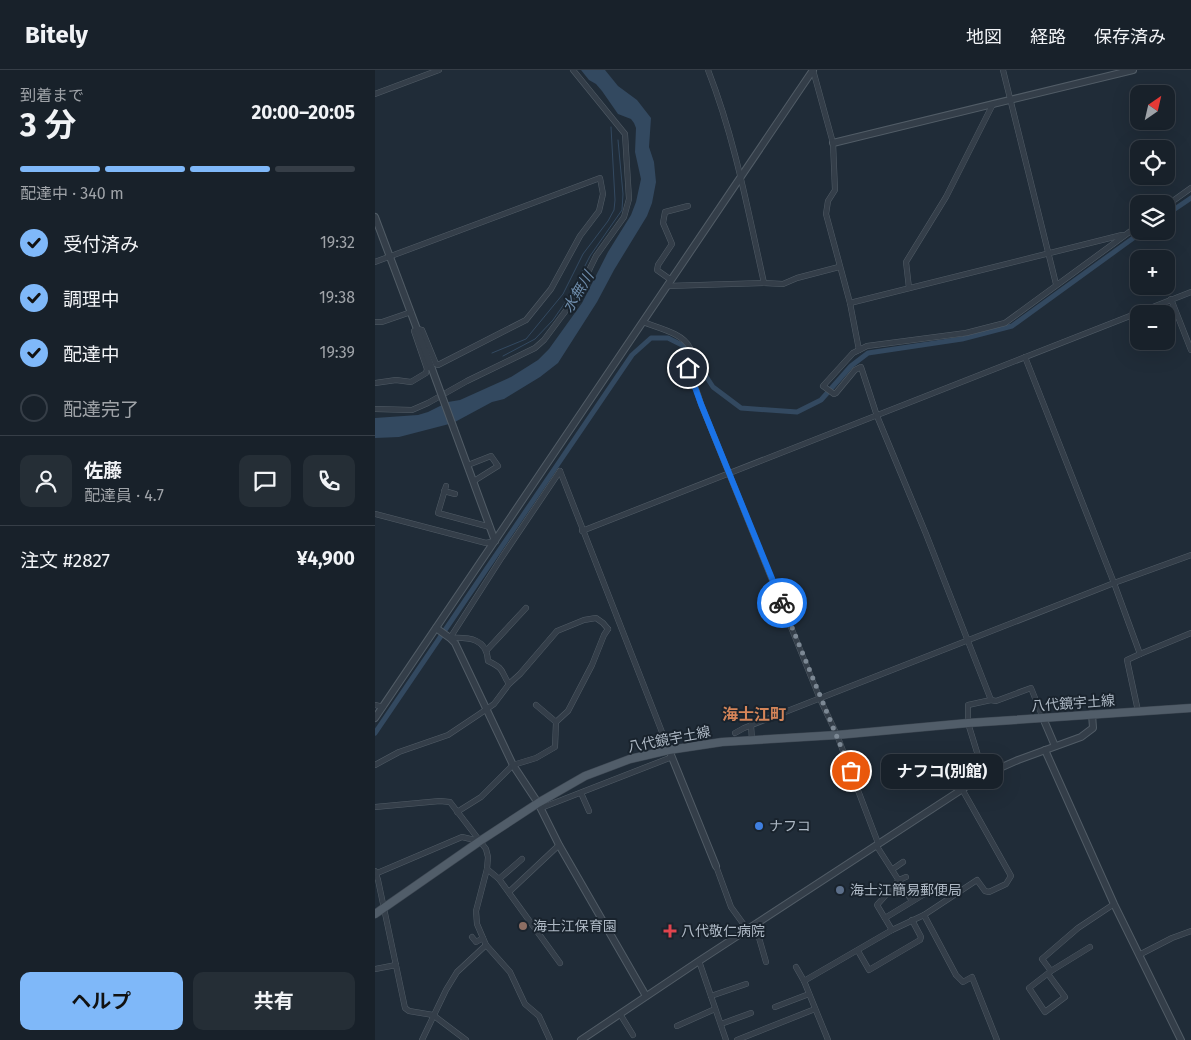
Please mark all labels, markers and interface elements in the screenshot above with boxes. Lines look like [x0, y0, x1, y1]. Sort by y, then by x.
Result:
text: Bitely [25, 21, 88, 49]
text: 地図 [966, 26, 1002, 48]
text: 経路 [1030, 26, 1066, 48]
text: 保存済み [1094, 26, 1166, 48]
north arrow [1130, 85, 1175, 130]
map controls [1130, 85, 1175, 350]
text: 到着まで [20, 86, 84, 105]
text: 20:00–20:05 [252, 101, 355, 124]
text: 3 分 [20, 106, 76, 144]
button: locate [1130, 140, 1175, 185]
text: 配達中 · 340 m [20, 184, 124, 203]
button: layers [1130, 195, 1175, 240]
icon: check [20, 229, 48, 257]
text: 受付済み [63, 233, 139, 256]
text: 19:32 [320, 233, 355, 252]
button: + [1130, 250, 1175, 295]
water label: 水無川 [559, 266, 598, 316]
icon: check [20, 284, 48, 312]
text: 調理中 [63, 288, 120, 311]
text: 19:38 [319, 288, 355, 307]
button: − [1130, 305, 1175, 350]
icon: check [20, 339, 48, 367]
text: 配達中 [63, 343, 120, 366]
text: 19:39 [319, 343, 355, 362]
pin [667, 347, 709, 389]
icon: home [674, 354, 702, 382]
text: 配達完了 [63, 398, 139, 421]
button: person [20, 455, 72, 507]
button: chat [239, 455, 291, 507]
button: phone [303, 455, 355, 507]
text: 佐藤 [84, 459, 122, 482]
text: 配達員 · 4.7 [84, 486, 164, 505]
text: ¥4,900 [297, 547, 355, 570]
text: 注文 #2827 [20, 549, 110, 572]
courier [757, 578, 807, 628]
icon: bike [768, 589, 796, 617]
street label: 八代鏡宇土線 [1031, 692, 1116, 715]
district label: 海士江町 [722, 705, 786, 724]
street label: 八代鏡宇土線 [626, 723, 712, 756]
pin [830, 750, 872, 792]
callout: ナフコ(別館) [881, 754, 1003, 788]
icon: bag [837, 757, 865, 785]
text: ナフコ(別館) [897, 762, 987, 781]
place label: ナフコ [769, 818, 811, 835]
marker: ナフコ [753, 820, 765, 832]
place label: 海士江簡易郵便局 [850, 882, 962, 899]
marker: 海士江簡易郵便局 [834, 884, 846, 896]
place label: 海士江保育園 [533, 918, 617, 935]
marker: 海士江保育園 [517, 920, 529, 932]
place label: 八代敬仁病院 [681, 923, 765, 940]
marker: 八代敬仁病院 [663, 924, 677, 938]
button: ヘルプ [20, 972, 183, 1030]
button: 共有 [193, 972, 355, 1030]

